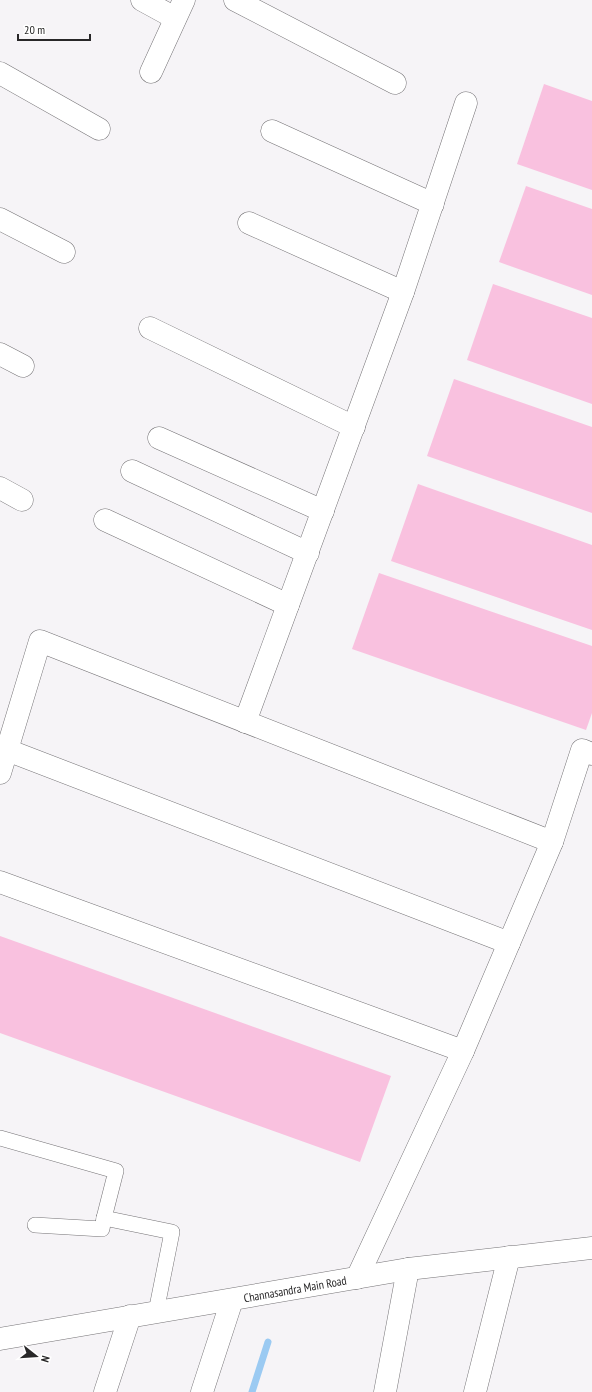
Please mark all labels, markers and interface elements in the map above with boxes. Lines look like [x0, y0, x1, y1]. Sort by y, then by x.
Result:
scale bar [18, 16, 90, 42]
text: 20 m [24, 22, 45, 37]
street label: Channasandra Main Road [242, 1273, 348, 1305]
north arrow [16, 1336, 56, 1376]
text: N [38, 1354, 53, 1364]

